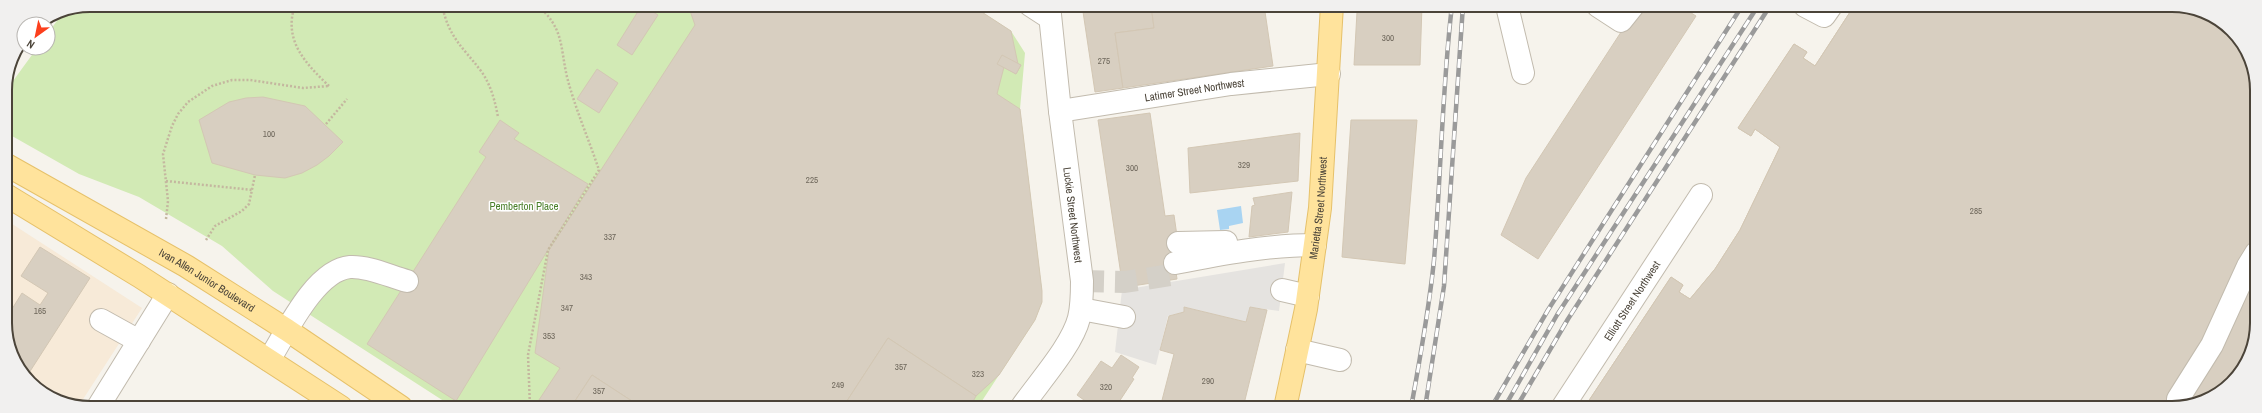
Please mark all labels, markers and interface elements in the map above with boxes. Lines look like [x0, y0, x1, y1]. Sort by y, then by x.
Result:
north arrow [16, 16, 56, 56]
house number: 300 [1382, 32, 1394, 44]
text: N [24, 37, 37, 52]
house number: 275 [1098, 55, 1110, 67]
street label: Latimer Street Northwest [1144, 76, 1245, 105]
house number: 100 [263, 128, 275, 140]
street label: Marietta Street Northwest [1306, 156, 1330, 260]
house number: 329 [1238, 159, 1250, 171]
house number: 300 [1126, 162, 1138, 174]
street label: Luckie Street Northwest [1060, 166, 1086, 264]
house number: 225 [806, 174, 818, 186]
park label: Pemberton Place [489, 199, 559, 213]
house number: 285 [1970, 205, 1982, 217]
house number: 337 [604, 231, 616, 243]
street label: Ivan Allen Junior Boulevard [157, 245, 258, 315]
street label: Elliott Street Northwest [1601, 258, 1663, 343]
house number: 343 [580, 271, 592, 283]
house number: 347 [561, 302, 573, 314]
house number: 165 [34, 305, 46, 317]
house number: 353 [543, 330, 555, 342]
house number: 357 [895, 361, 907, 373]
house number: 323 [972, 368, 984, 380]
house number: 290 [1202, 375, 1214, 387]
house number: 249 [832, 379, 844, 391]
house number: 320 [1100, 381, 1112, 393]
house number: 357 [593, 385, 605, 397]

